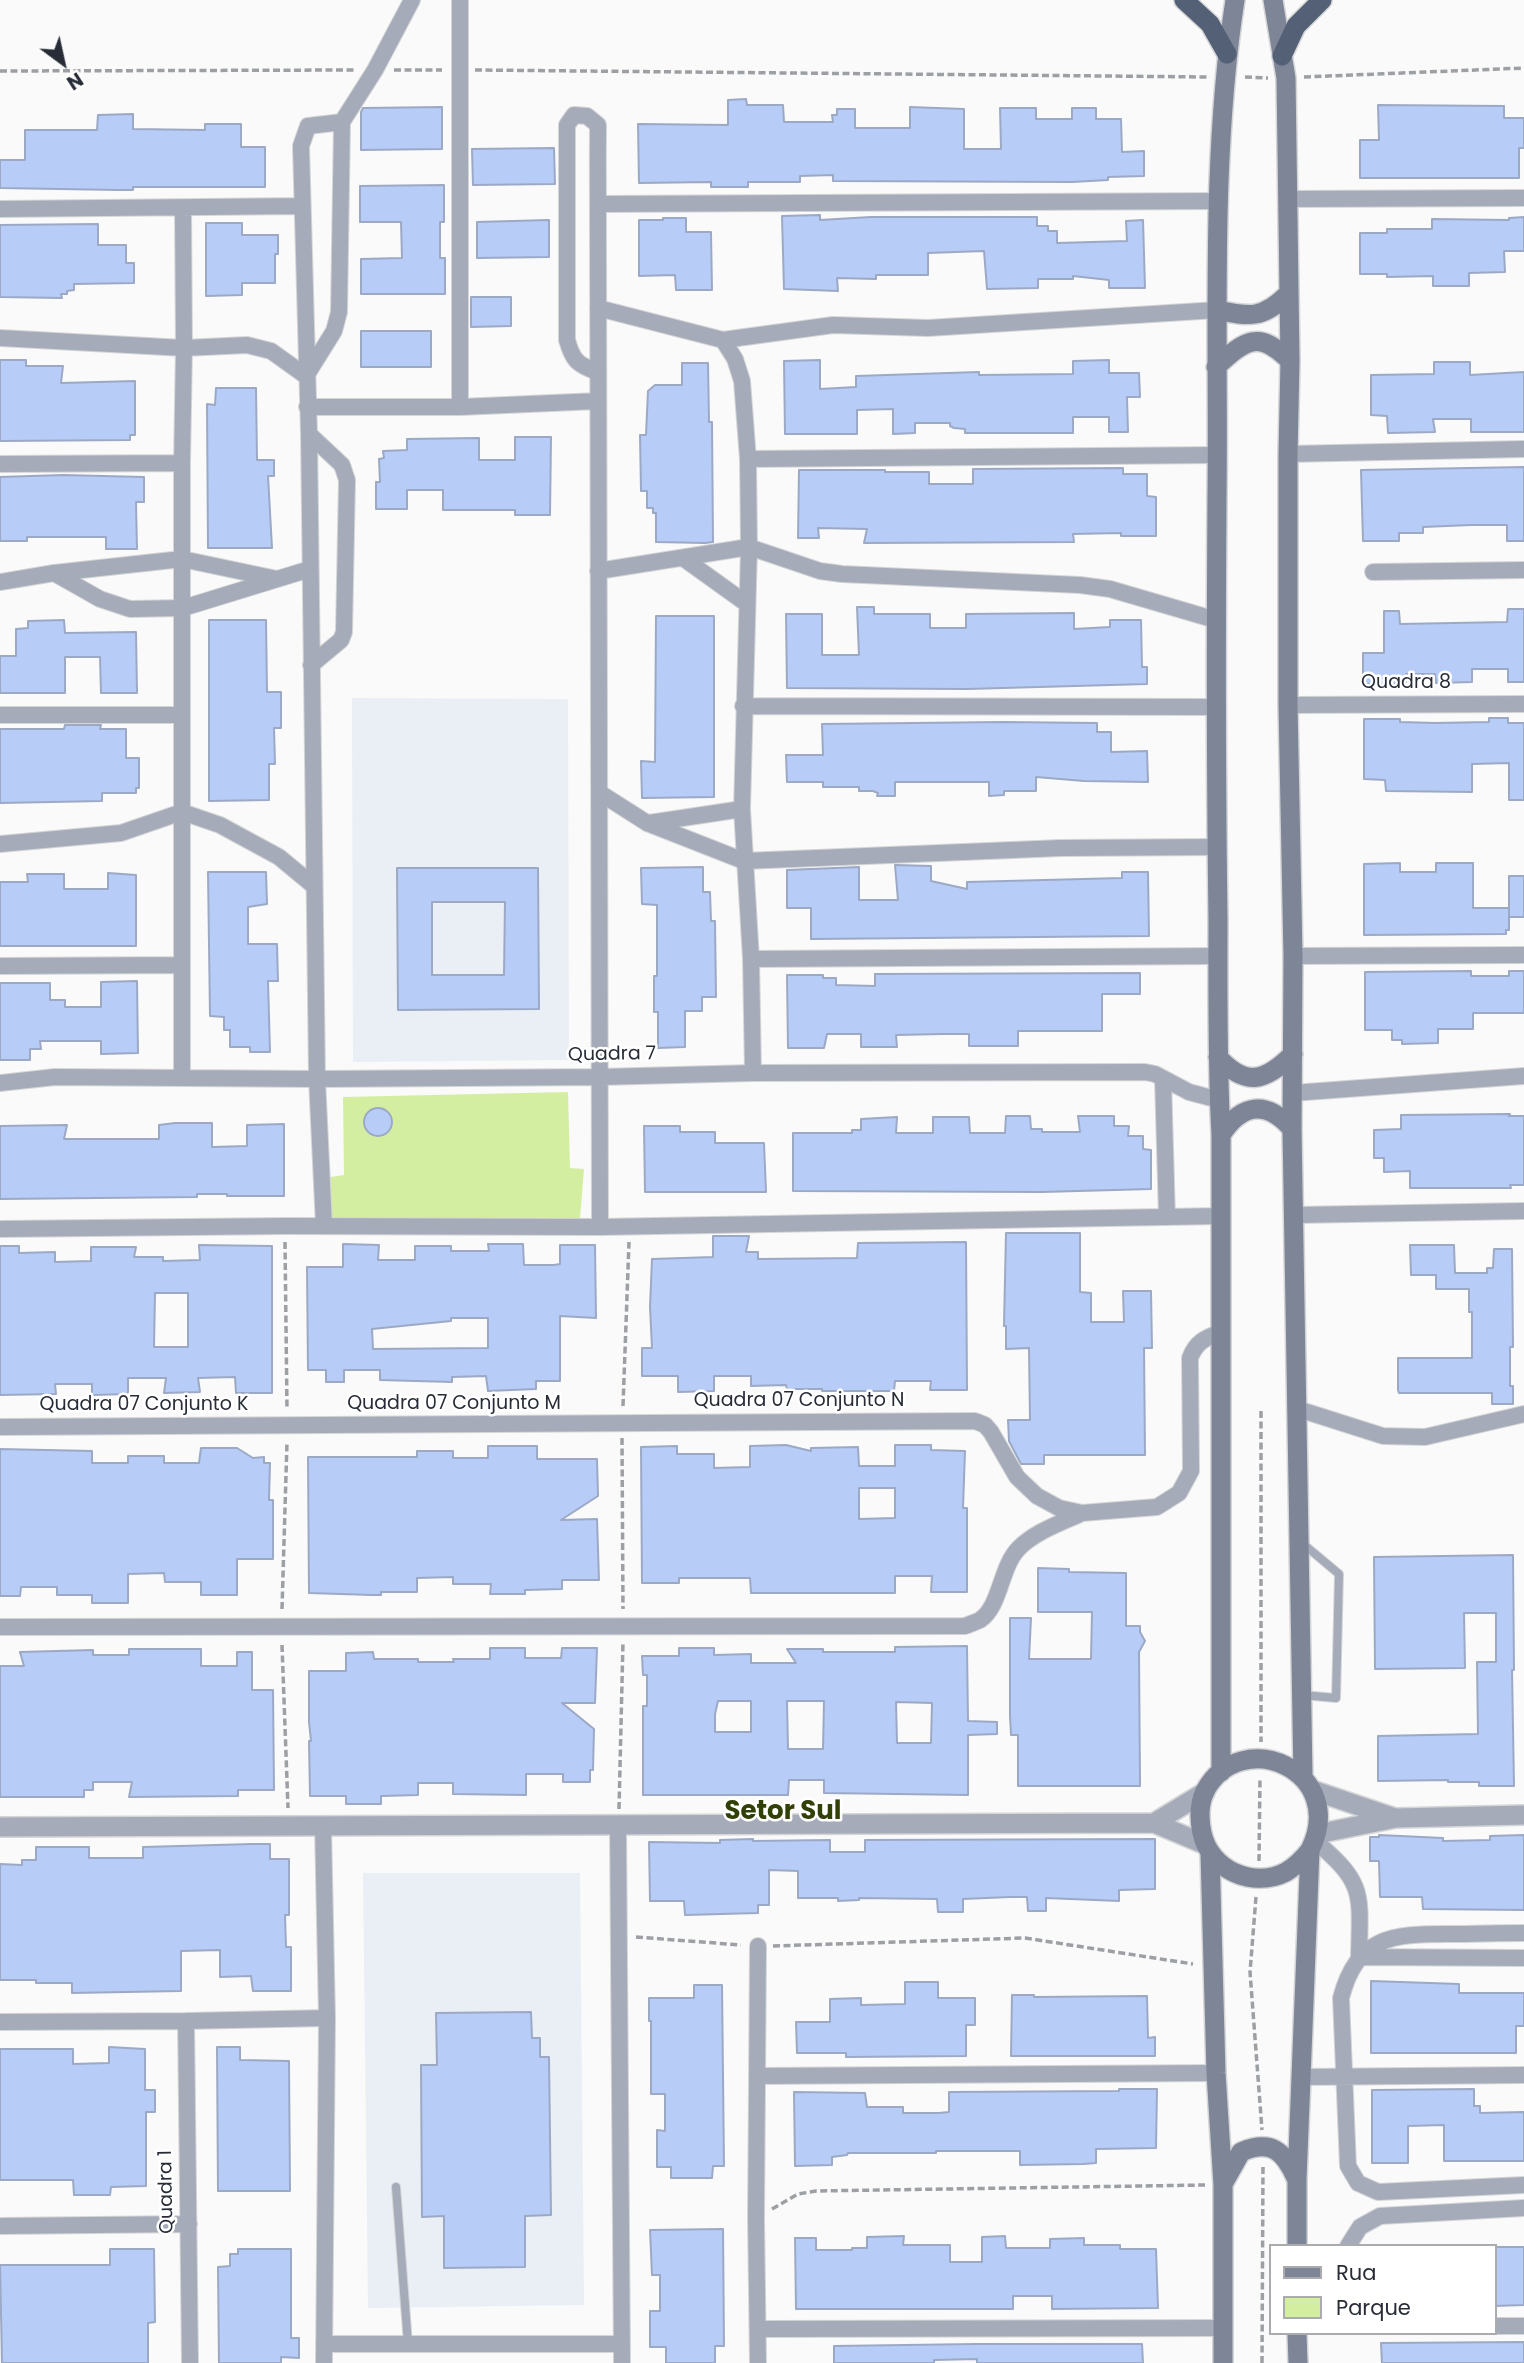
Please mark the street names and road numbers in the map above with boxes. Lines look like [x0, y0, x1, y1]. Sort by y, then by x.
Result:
street label: Quadra 8 [1361, 672, 1451, 694]
street label: Quadra 7 [568, 1043, 656, 1067]
street label: Quadra 07 Conjunto N [694, 1390, 904, 1412]
street label: Quadra 07 Conjunto M [347, 1393, 561, 1415]
street label: Quadra 07 Conjunto K [40, 1394, 248, 1416]
street label: Quadra 1 [155, 2150, 179, 2234]

